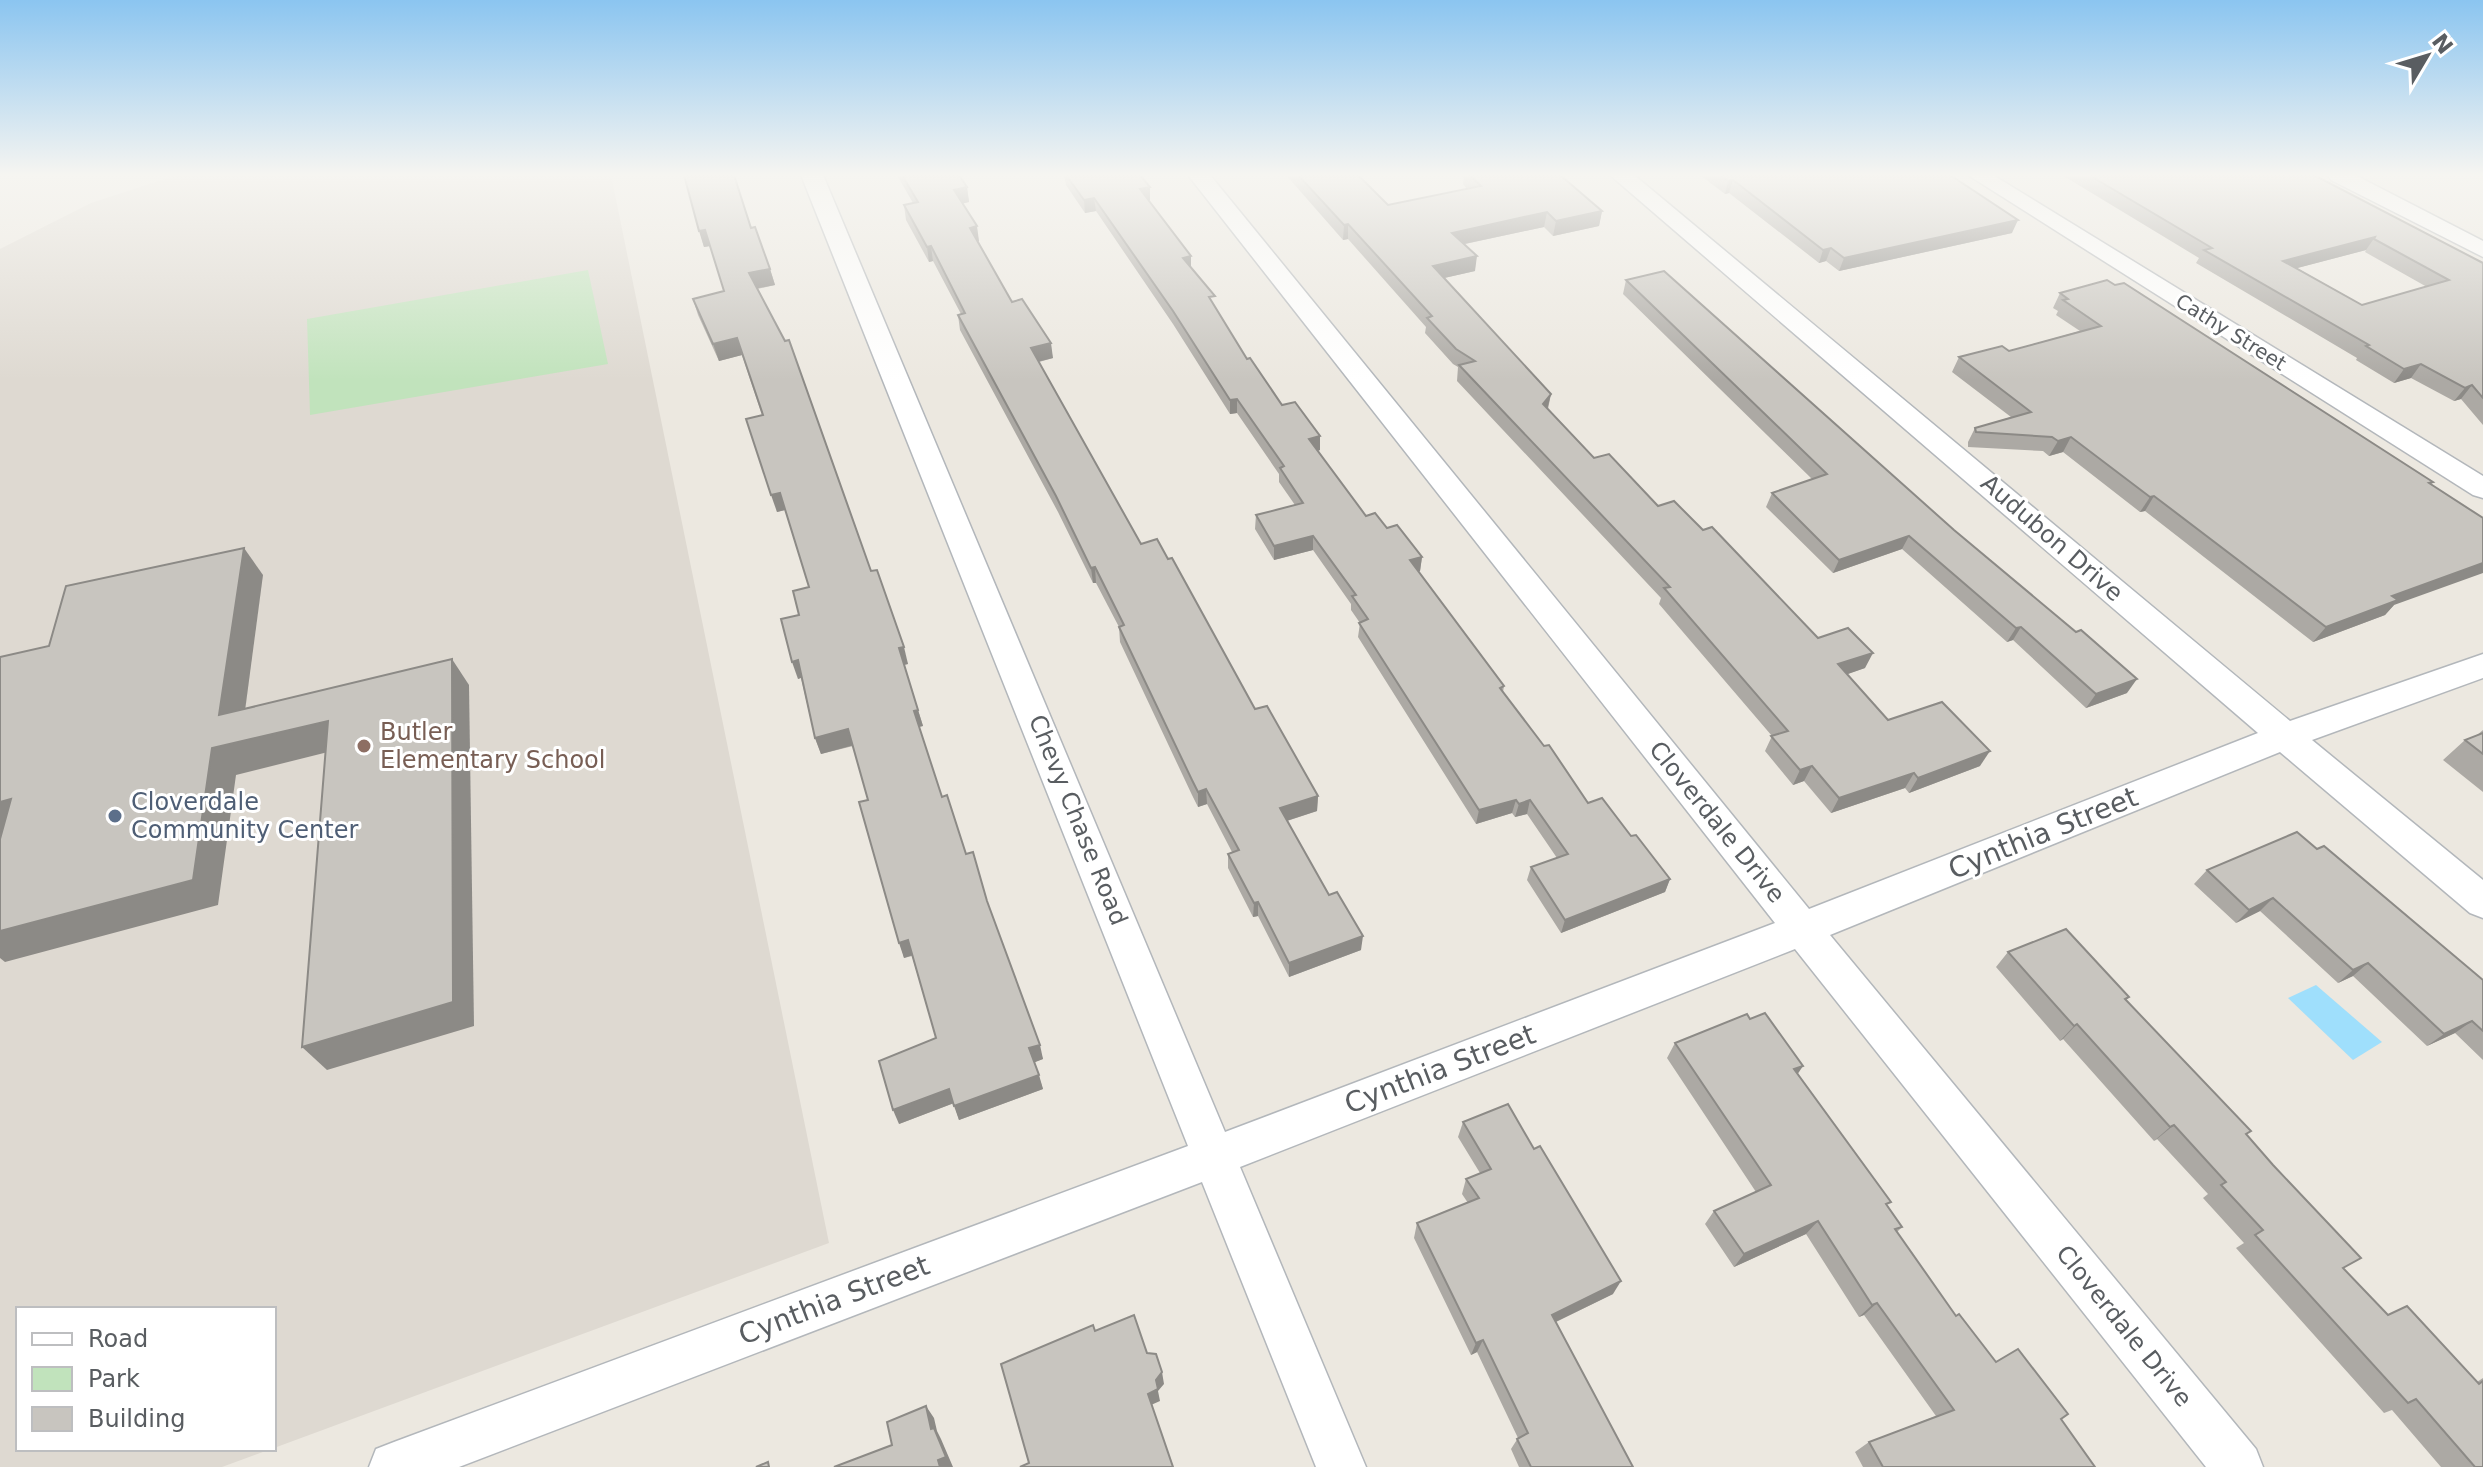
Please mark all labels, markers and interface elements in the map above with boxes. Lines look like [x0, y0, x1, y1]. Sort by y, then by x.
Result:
north arrow [2387, 16, 2467, 96]
text: N [2427, 29, 2458, 59]
street label: Cathy Street [2171, 289, 2291, 376]
street label: Audubon Drive [1975, 469, 2129, 607]
street label: Chevy Chase Road [1023, 711, 1133, 929]
place label: Butler Elementary School [380, 718, 605, 774]
street label: Cloverdale Drive [1643, 736, 1791, 908]
marker: Butler Elementary School [355, 737, 373, 755]
street label: Cynthia Street [1943, 780, 2143, 886]
place label: Cloverdale Community Center [131, 788, 358, 844]
marker: Cloverdale Community Center [106, 807, 124, 825]
street label: Cynthia Street [1340, 1017, 1540, 1121]
street label: Cloverdale Drive [2050, 1240, 2198, 1412]
street label: Cynthia Street [734, 1248, 934, 1352]
legend [16, 1307, 276, 1451]
text: Road [88, 1325, 148, 1353]
text: Park [88, 1365, 140, 1393]
text: Building [88, 1405, 185, 1433]

